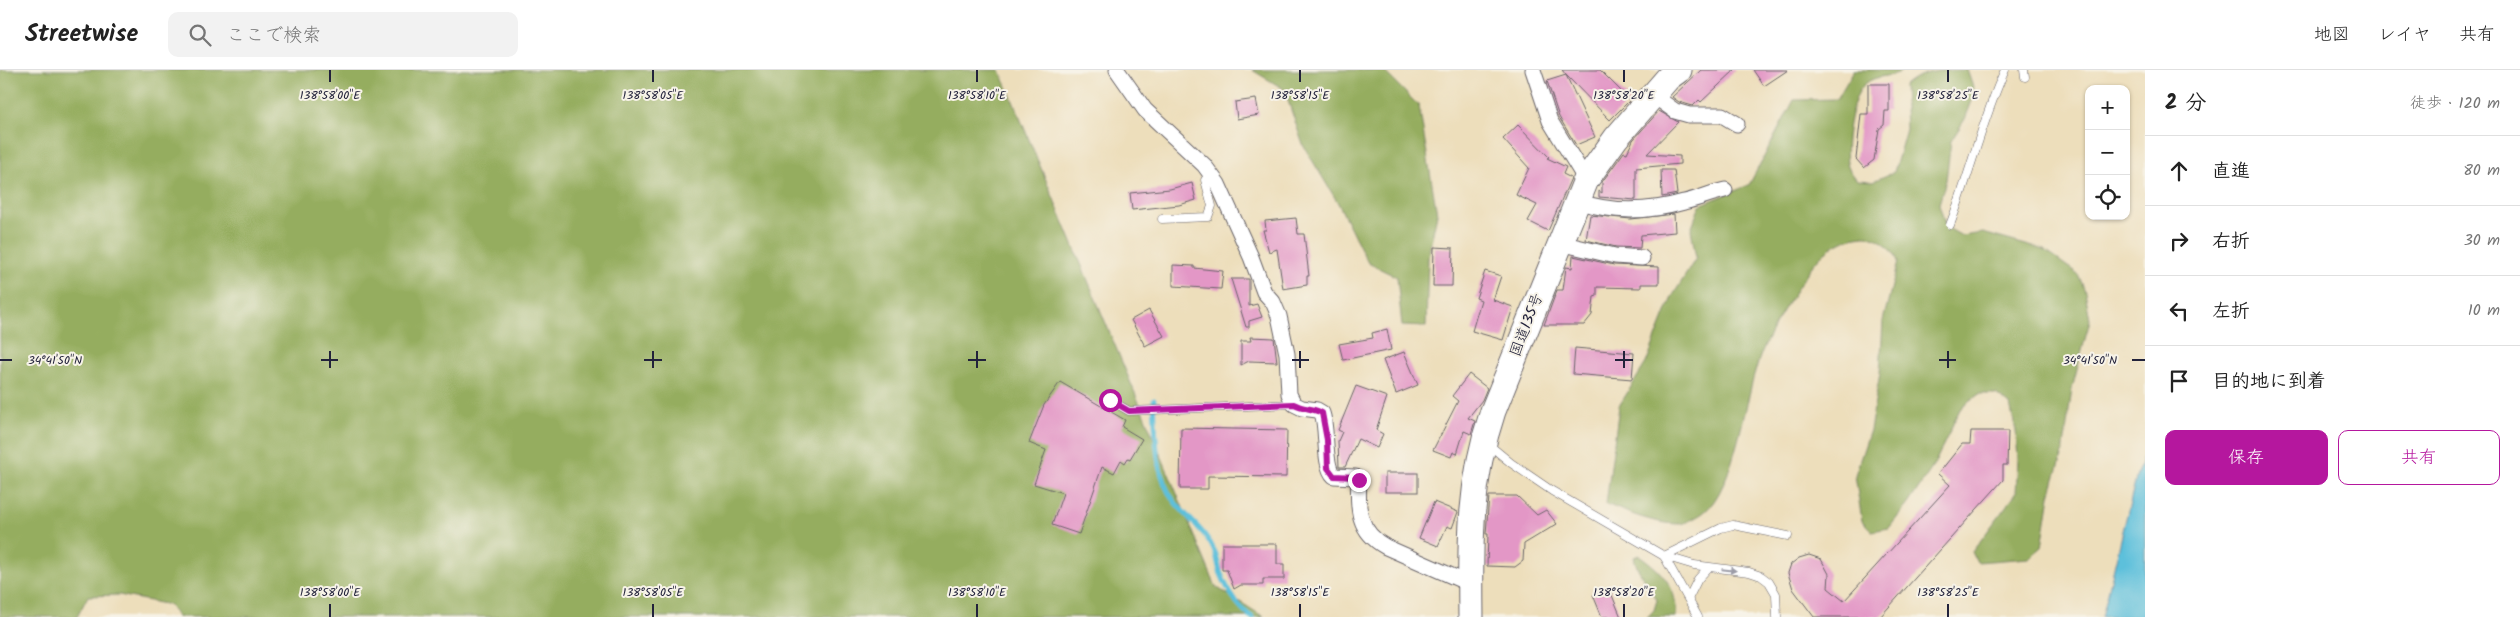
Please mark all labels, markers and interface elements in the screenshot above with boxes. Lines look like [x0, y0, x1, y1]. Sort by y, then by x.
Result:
search box [168, 12, 518, 57]
text: Streetwise [25, 15, 138, 54]
icon: search [186, 21, 214, 49]
text: ここで検索 [226, 21, 321, 51]
text: 地図 [2314, 21, 2350, 50]
text: レイヤ [2378, 21, 2431, 50]
text: 共有 [2459, 21, 2495, 50]
map controls [2085, 85, 2130, 220]
button: + [2085, 85, 2130, 130]
text: 138°58'00"E [300, 86, 361, 105]
text: 138°58'05"E [623, 86, 684, 105]
text: 138°58'10"E [948, 86, 1007, 105]
text: 138°58'15"E [1271, 86, 1330, 105]
text: 138°58'20"E [1593, 86, 1656, 105]
text: 138°58'25"E [1917, 86, 1980, 105]
text: 2 分 [2165, 87, 2206, 120]
text: 徒歩 · 120 m [2410, 91, 2500, 116]
button: − [2085, 130, 2130, 175]
icon: ahead [2165, 157, 2193, 185]
text: 直進 [2212, 157, 2250, 187]
text: 80 m [2463, 158, 2500, 183]
button: locate [2085, 175, 2130, 220]
icon: right [2165, 227, 2193, 255]
text: 右折 [2212, 227, 2250, 257]
text: 30 m [2464, 228, 2500, 253]
street label: 国道135号 [1504, 290, 1550, 360]
icon: left [2165, 297, 2193, 325]
text: 左折 [2212, 297, 2250, 327]
text: 10 m [2468, 298, 2500, 323]
text: 34°41'50"N [28, 351, 82, 370]
text: 34°41'50"N [2063, 351, 2117, 370]
icon: arrive [2165, 367, 2193, 395]
text: 目的地に到着 [2212, 367, 2326, 397]
route start [1099, 389, 1122, 412]
button: 保存 [2165, 430, 2328, 485]
button: 共有 [2338, 430, 2500, 485]
route end [1348, 469, 1371, 492]
one-way arrow [1721, 566, 1737, 574]
text: 138°58'00"E [300, 583, 361, 602]
text: 138°58'05"E [623, 583, 684, 602]
text: 138°58'10"E [948, 583, 1007, 602]
text: 138°58'15"E [1271, 583, 1330, 602]
text: 138°58'20"E [1593, 583, 1656, 602]
text: 138°58'25"E [1917, 583, 1980, 602]

